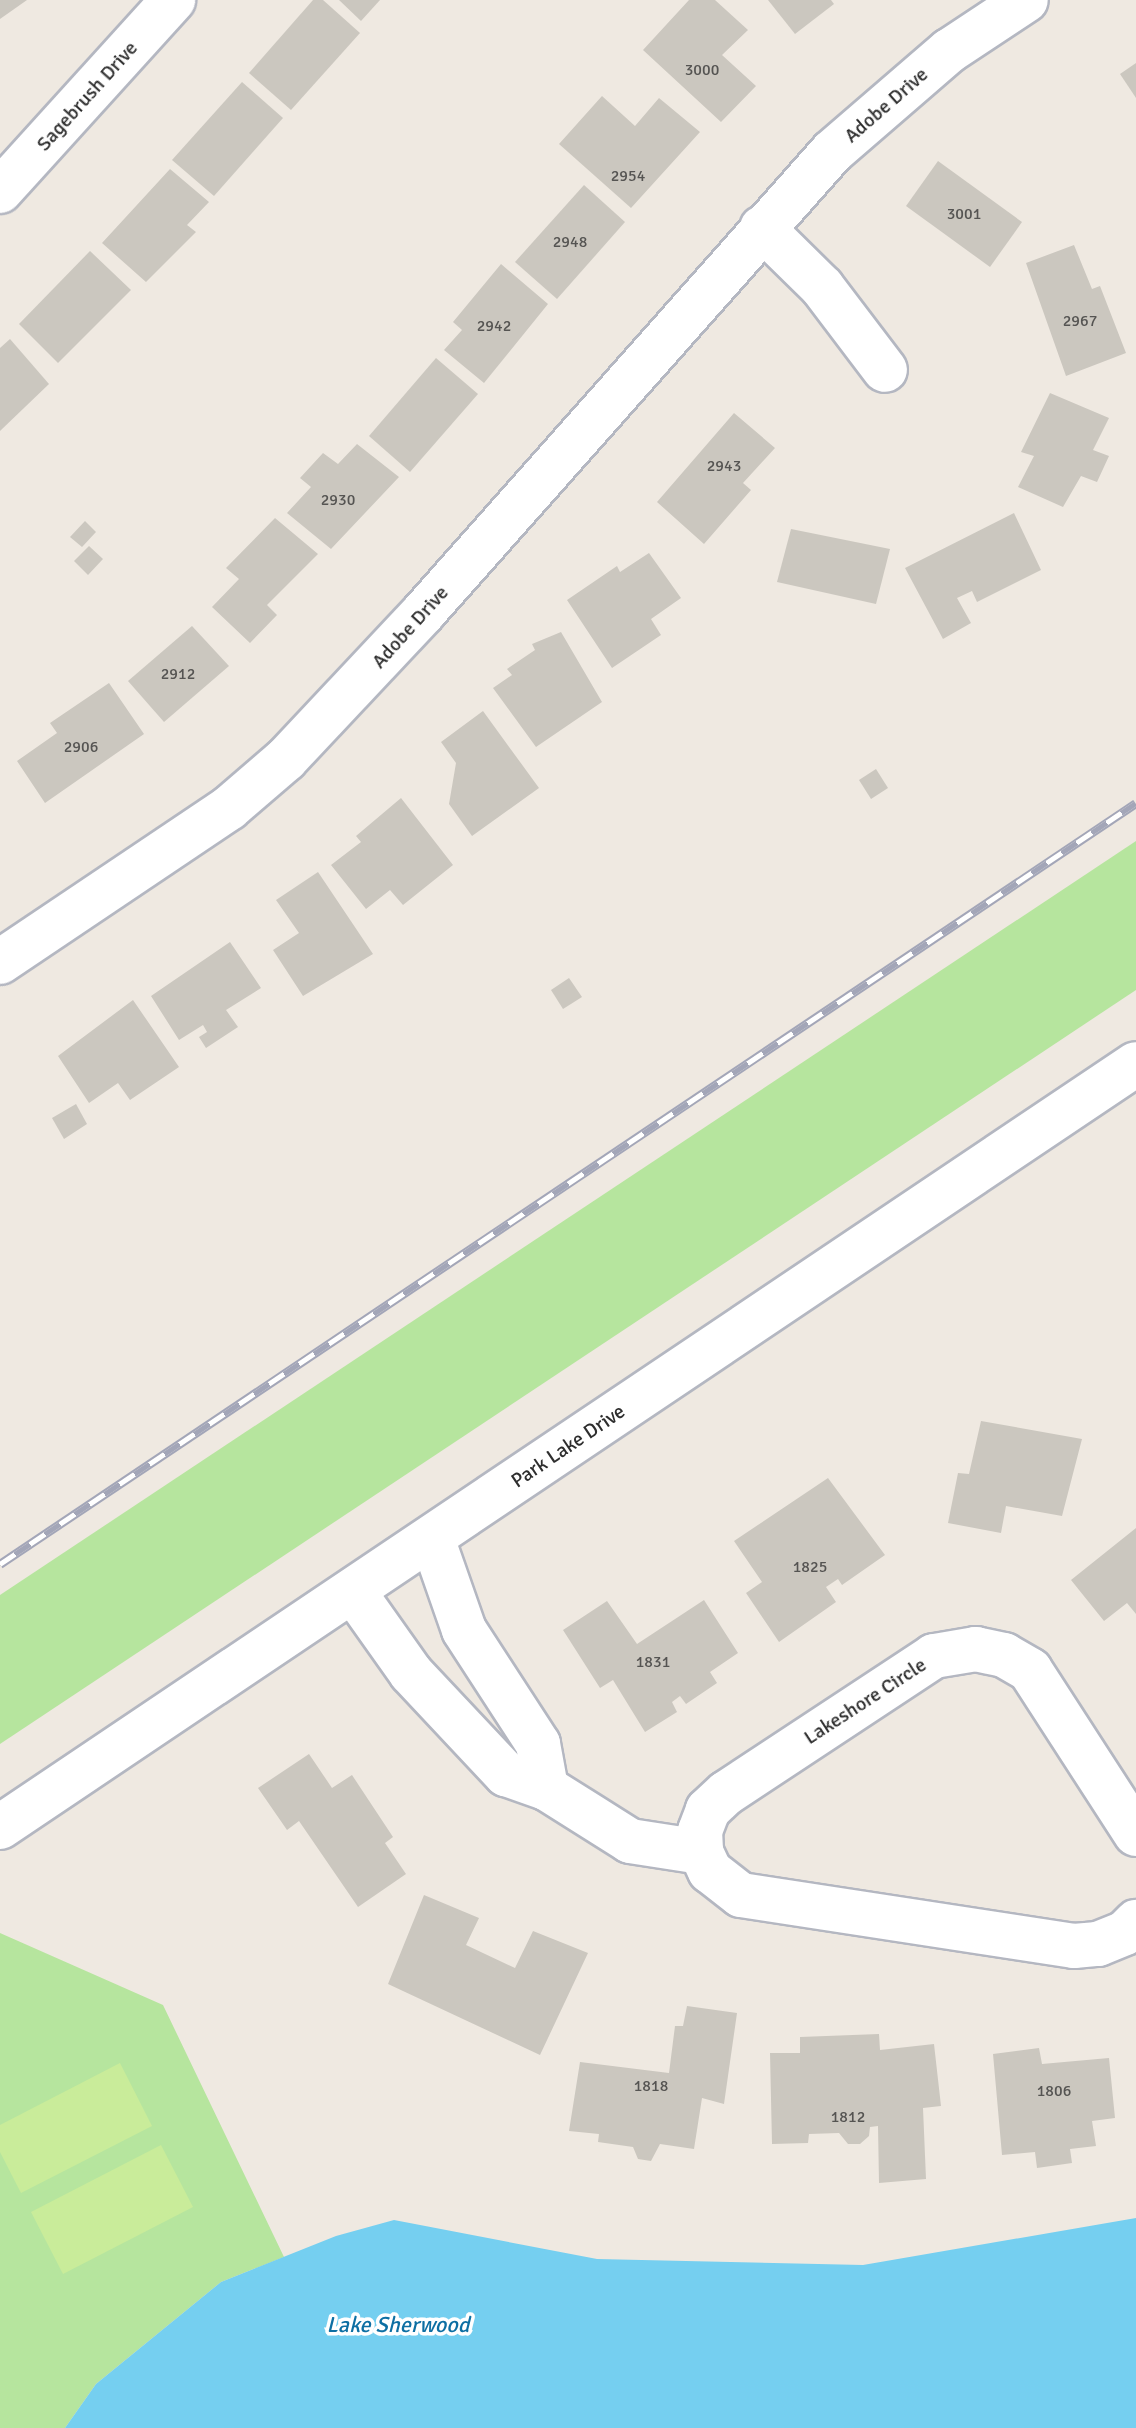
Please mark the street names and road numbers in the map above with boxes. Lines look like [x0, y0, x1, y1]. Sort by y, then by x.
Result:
street label: Sagebrush Drive [31, 36, 143, 156]
street label: Adobe Drive [839, 62, 933, 148]
street label: Adobe Drive [367, 581, 453, 673]
street label: Park Lake Drive [507, 1399, 629, 1493]
street label: Lakeshore Circle [799, 1653, 931, 1749]

